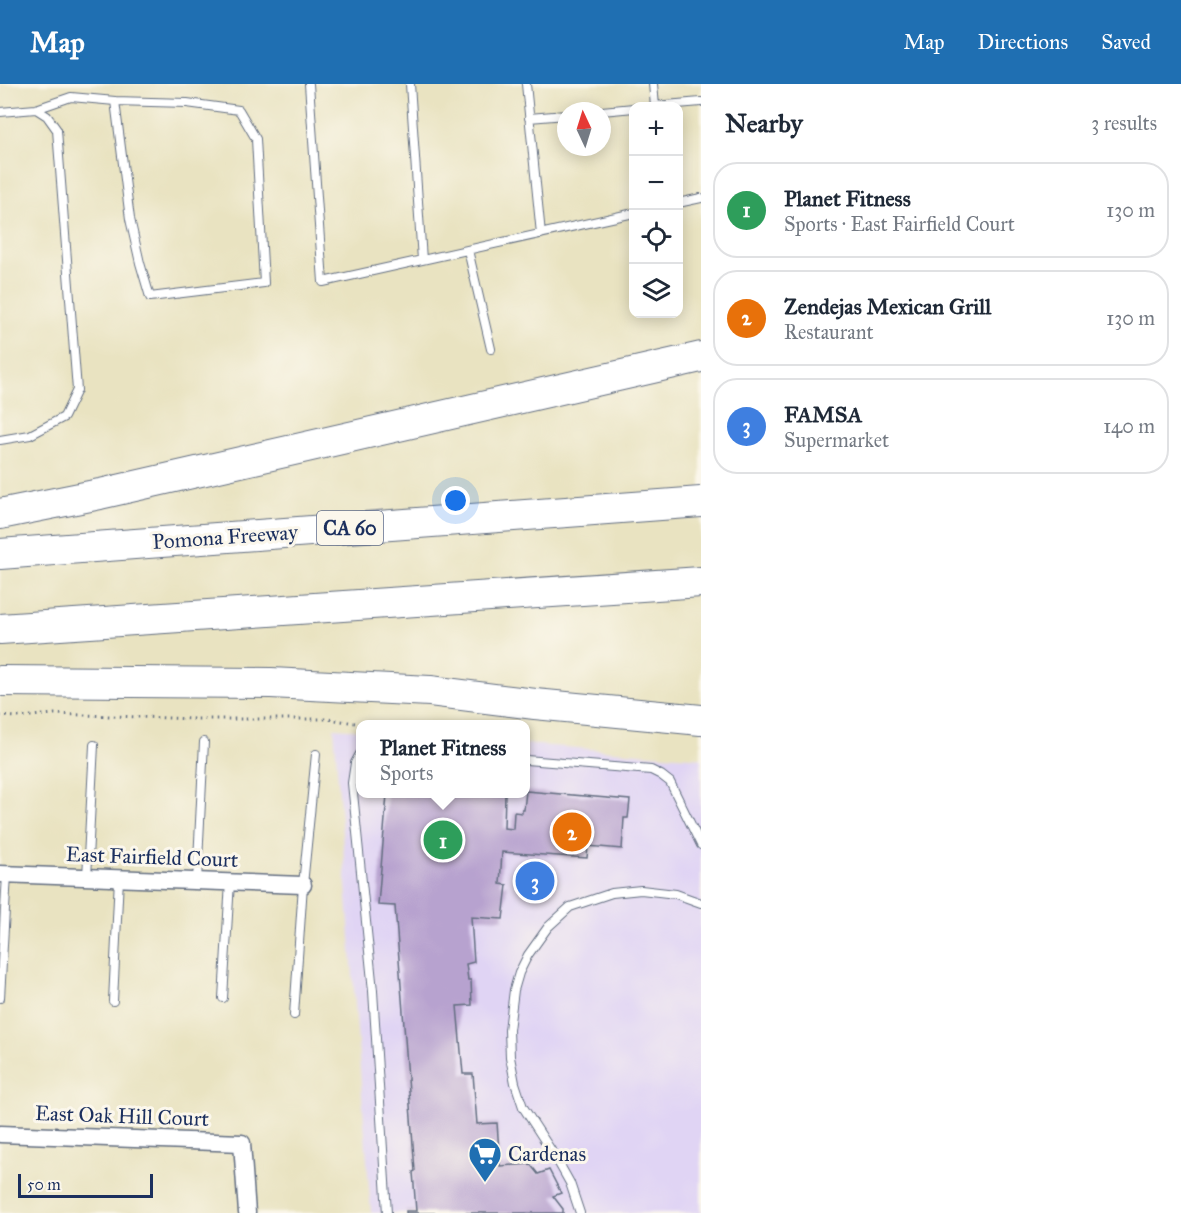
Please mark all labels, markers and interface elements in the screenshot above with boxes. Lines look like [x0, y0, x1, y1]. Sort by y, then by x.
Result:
text: Map [30, 25, 85, 60]
text: Map [904, 29, 945, 55]
text: Directions [978, 29, 1068, 55]
text: Saved [1101, 29, 1151, 55]
north arrow [557, 102, 611, 156]
map controls [629, 102, 683, 318]
button: + [629, 102, 683, 156]
text: Nearby [725, 107, 803, 139]
text: 3 results [1091, 111, 1157, 135]
button: − [629, 156, 683, 210]
text: Planet Fitness [784, 185, 911, 212]
text: 1 [743, 198, 750, 222]
text: 130 m [1106, 198, 1155, 222]
button: locate [629, 210, 683, 264]
text: Sports · East Fairfield Court [784, 212, 1015, 236]
button: layers [629, 264, 683, 318]
text: Zendejas Mexican Grill [784, 293, 991, 320]
text: 2 [742, 306, 751, 330]
text: 130 m [1106, 306, 1155, 330]
text: Restaurant [784, 320, 874, 344]
text: FAMSA [784, 401, 862, 428]
text: 3 [743, 414, 751, 438]
text: 140 m [1103, 414, 1155, 438]
text: Supermarket [784, 428, 889, 452]
your location [441, 486, 470, 515]
road number: CA 60 [317, 511, 383, 545]
street label: Pomona Freeway [151, 519, 300, 555]
popup [356, 720, 530, 798]
text: Planet Fitness [380, 734, 506, 761]
text: Sports [380, 761, 433, 785]
pin: 2 [552, 810, 592, 855]
pin: 1 [424, 818, 462, 862]
street label: East Fairfield Court [65, 841, 239, 873]
pin: 3 [516, 858, 554, 904]
street label: East Oak Hill Court [35, 1100, 210, 1132]
supermarket icon: Cardenas [467, 1136, 503, 1183]
place label: Cardenas [508, 1141, 586, 1167]
scale bar [18, 1171, 153, 1198]
text: 50 m [27, 1175, 61, 1194]

